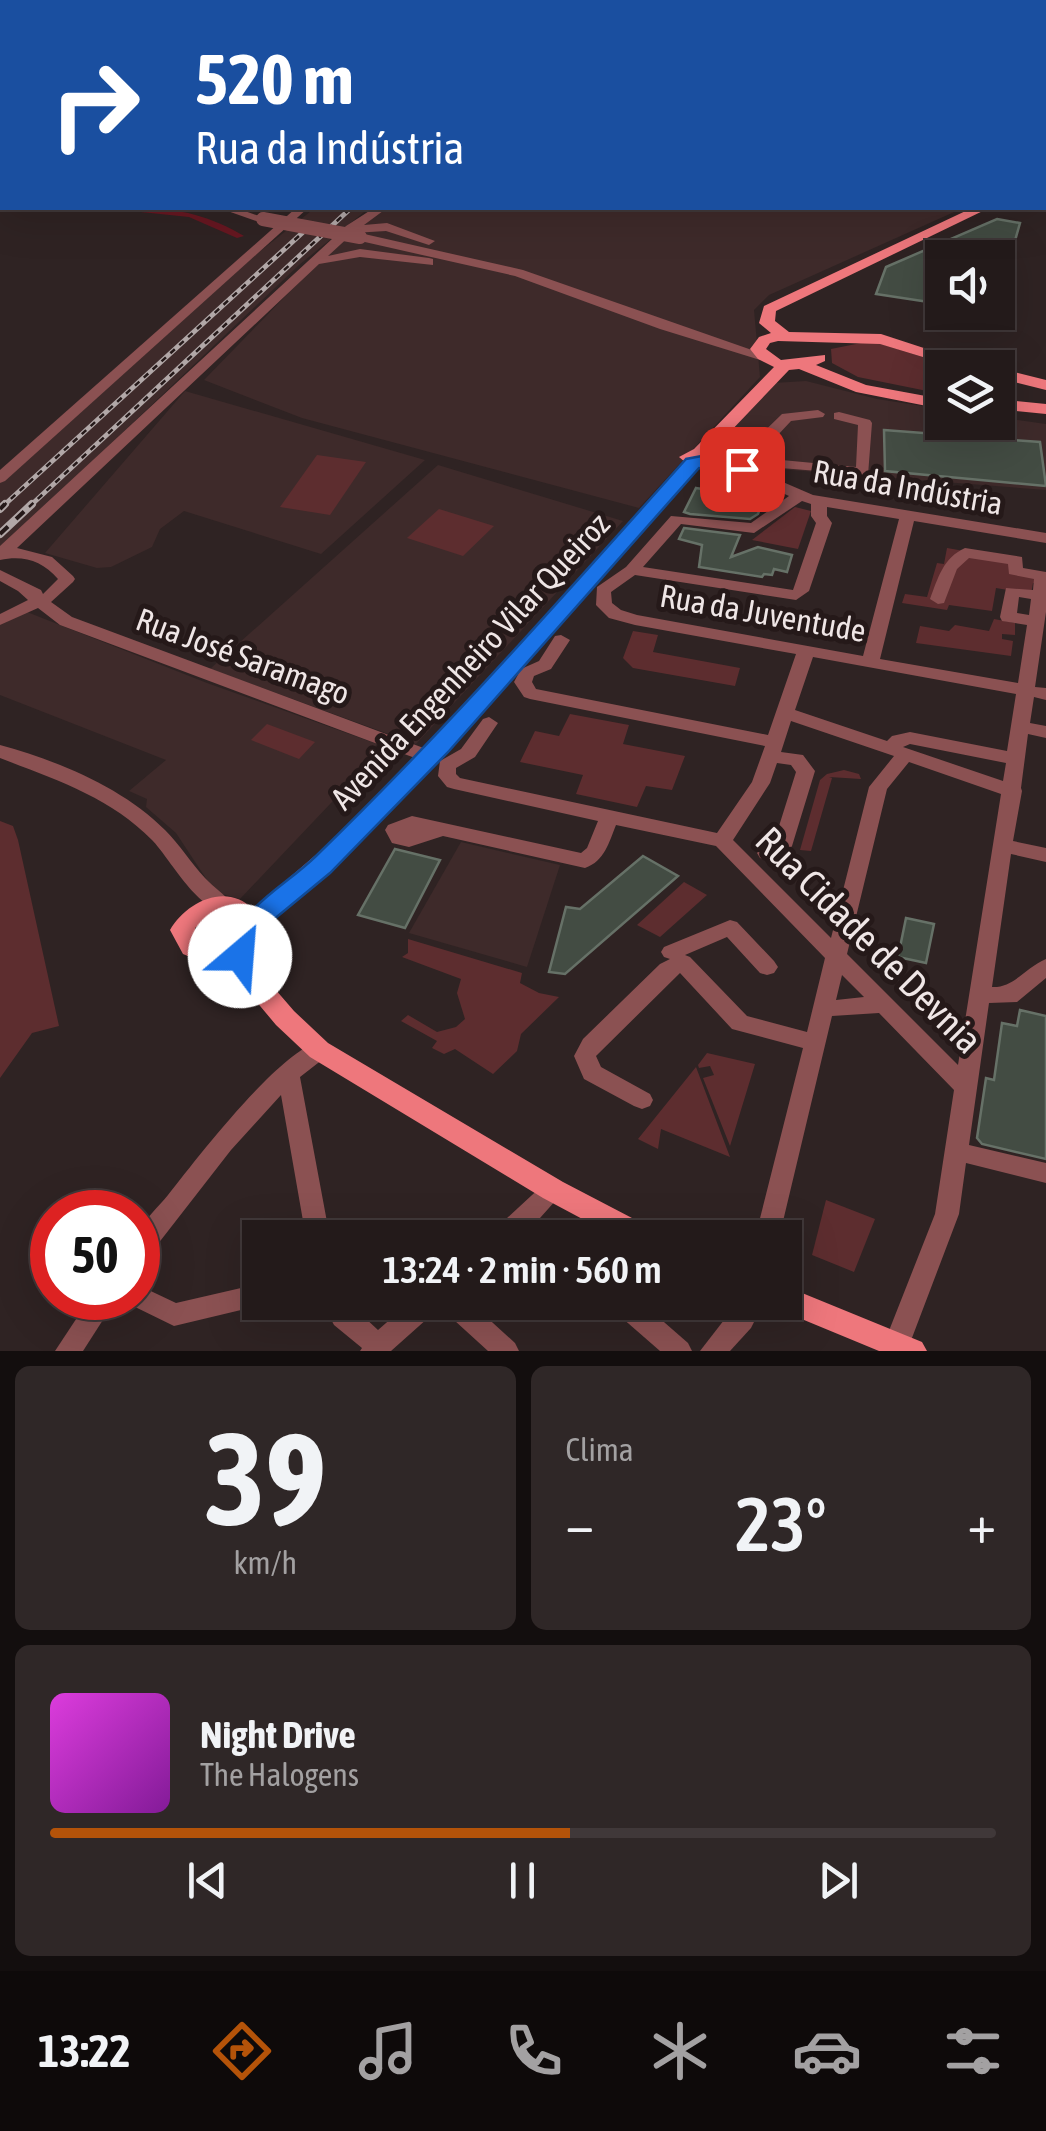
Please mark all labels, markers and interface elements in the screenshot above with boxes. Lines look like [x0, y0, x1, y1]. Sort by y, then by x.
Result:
text: 520 m [195, 39, 354, 119]
icon: right [30, 40, 160, 170]
text: Rua da Indústria [195, 122, 465, 174]
map controls [925, 240, 1015, 440]
button: sound [925, 240, 1015, 330]
button: layers [925, 350, 1015, 440]
pin [700, 427, 785, 512]
icon: arrive [715, 442, 770, 497]
street label: Rua da Indústria [810, 452, 1006, 522]
street label: Avenida Engenheiro Vilar Queiroz [323, 505, 617, 817]
street label: Rua da Juventude [657, 577, 869, 649]
street label: Rua José Saramago [131, 600, 355, 712]
street label: Rua Cidade de Devnia [747, 818, 991, 1062]
position arrow [188, 904, 292, 1008]
speed limit sign: 50 [30, 1190, 160, 1320]
text: 13:24 · 2 min · 560 m [382, 1248, 662, 1291]
text: 39 [204, 1404, 326, 1553]
text: Clima [566, 1431, 634, 1468]
text: 23° [735, 1481, 826, 1567]
text: − [566, 1492, 594, 1555]
text: + [967, 1492, 996, 1555]
text: km/h [234, 1544, 297, 1581]
text: Night Drive [200, 1713, 356, 1756]
text: The Halogens [200, 1756, 359, 1793]
icon: previous [180, 1853, 235, 1908]
icon: pause [495, 1853, 550, 1908]
icon: next [811, 1853, 866, 1908]
icon: directions [207, 2016, 277, 2086]
icon: music [353, 2016, 423, 2086]
icon: phone [499, 2016, 569, 2086]
icon: climate [645, 2016, 715, 2086]
icon: car [792, 2016, 862, 2086]
icon: filters [938, 2016, 1008, 2086]
text: 13:22 [38, 2025, 131, 2077]

